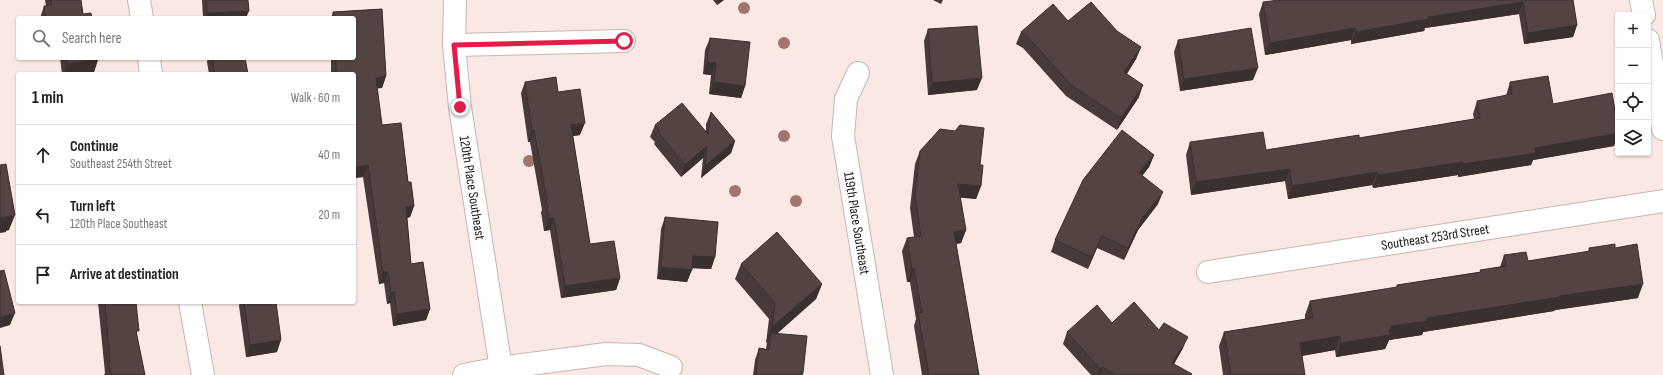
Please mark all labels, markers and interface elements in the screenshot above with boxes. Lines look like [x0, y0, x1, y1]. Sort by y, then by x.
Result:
map controls [1615, 12, 1651, 156]
button: + [1615, 12, 1651, 48]
search box [16, 16, 356, 60]
icon: search [30, 27, 52, 49]
text: Search here [62, 29, 122, 48]
route start [615, 32, 633, 50]
button: − [1615, 48, 1651, 84]
button: locate [1615, 84, 1651, 120]
text: 1 min [32, 88, 64, 108]
text: Walk · 60 m [291, 90, 340, 106]
route end [451, 98, 469, 116]
button: layers [1615, 120, 1651, 156]
street label: 120th Place Southeast [456, 134, 489, 241]
text: Continue [70, 137, 119, 156]
icon: ahead [32, 144, 54, 166]
text: 40 m [318, 147, 340, 163]
text: Southeast 254th Street [70, 156, 172, 172]
street label: 119th Place Southeast [840, 170, 874, 276]
text: Turn left [70, 197, 115, 216]
icon: left [32, 204, 54, 226]
text: 20 m [318, 207, 340, 223]
text: 120th Place Southeast [70, 216, 168, 232]
street label: Southeast 253rd Street [1380, 220, 1491, 254]
icon: arrive [32, 264, 54, 286]
text: Arrive at destination [70, 265, 179, 284]

